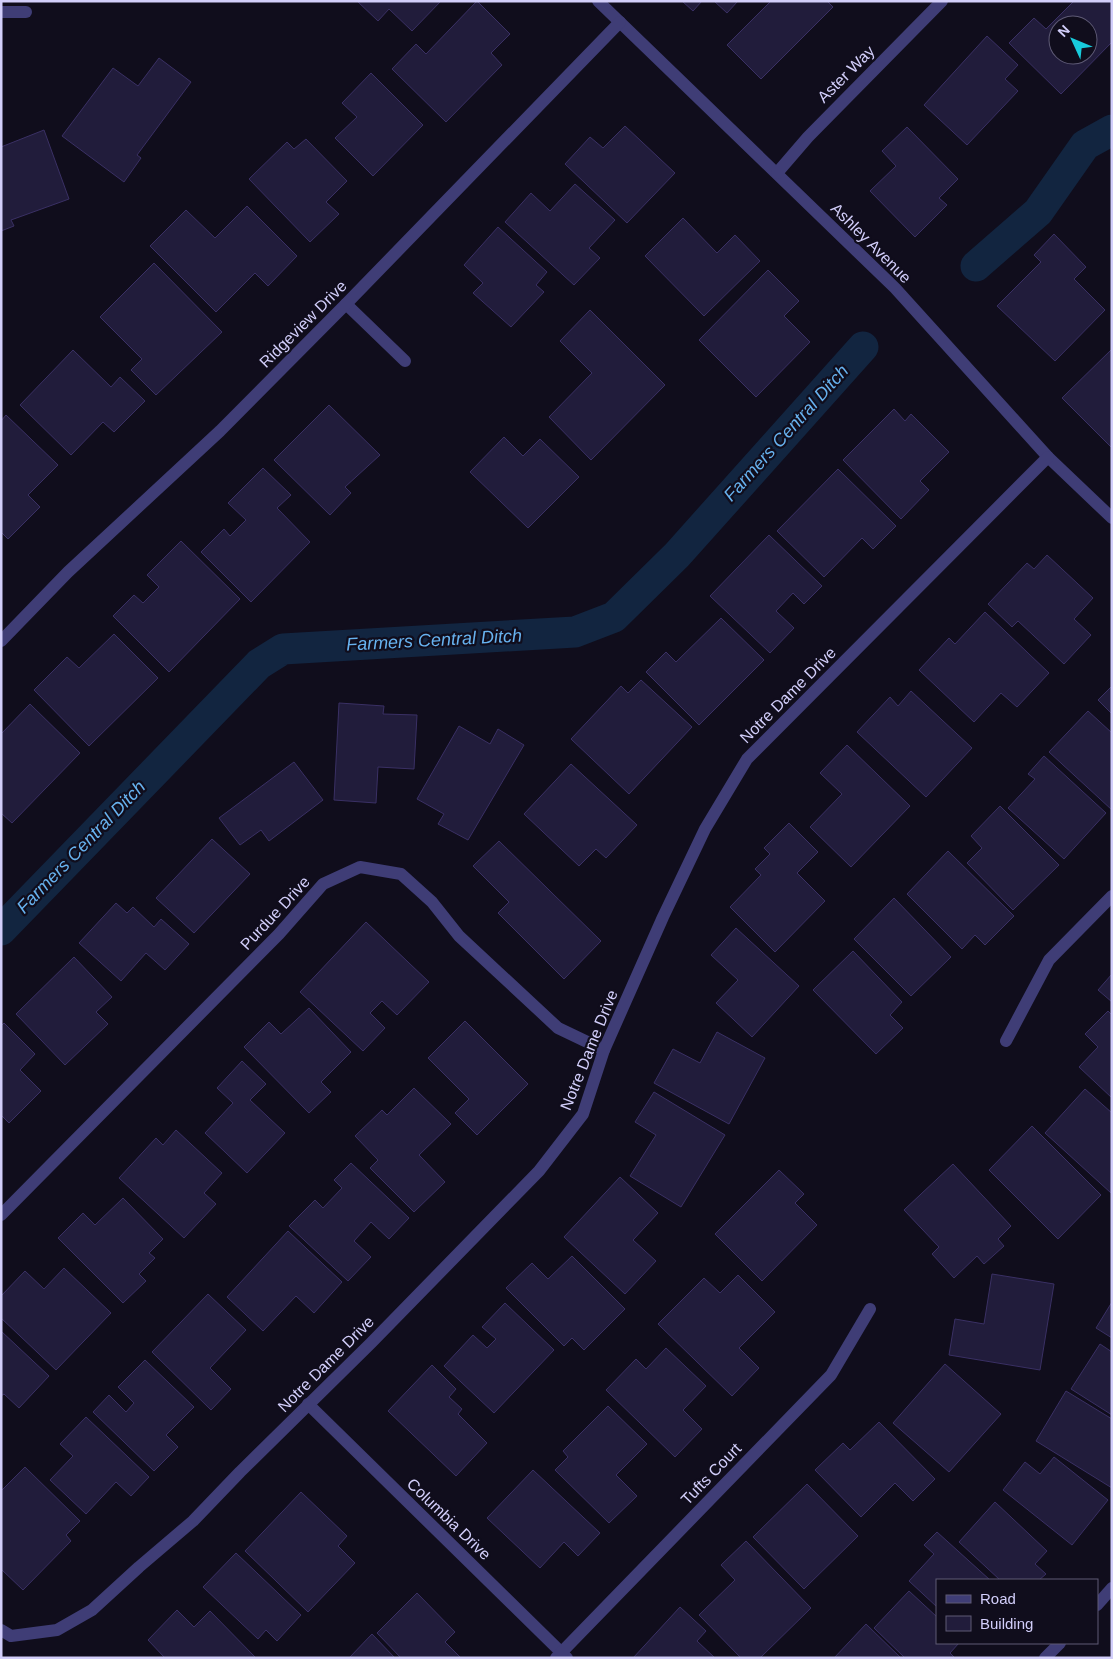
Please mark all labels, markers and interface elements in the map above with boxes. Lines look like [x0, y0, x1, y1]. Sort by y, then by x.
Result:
north arrow [1048, 15, 1098, 65]
text: N [1054, 22, 1073, 40]
street label: Aster Way [814, 42, 878, 106]
street label: Ashley Avenue [828, 200, 914, 286]
street label: Ridgeview Drive [256, 277, 350, 371]
water label: Farmers Central Ditch [720, 361, 852, 505]
water label: Farmers Central Ditch [346, 625, 522, 655]
street label: Notre Dame Drive [737, 644, 839, 746]
water label: Farmers Central Ditch [13, 777, 149, 917]
street label: Purdue Drive [237, 873, 313, 953]
street label: Notre Dame Drive [557, 987, 621, 1113]
street label: Notre Dame Drive [275, 1313, 377, 1415]
street label: Tufts Court [678, 1439, 745, 1508]
street label: Columbia Drive [404, 1475, 494, 1563]
legend [936, 1579, 1098, 1644]
text: Road [980, 1590, 1016, 1607]
text: Building [980, 1615, 1033, 1632]

